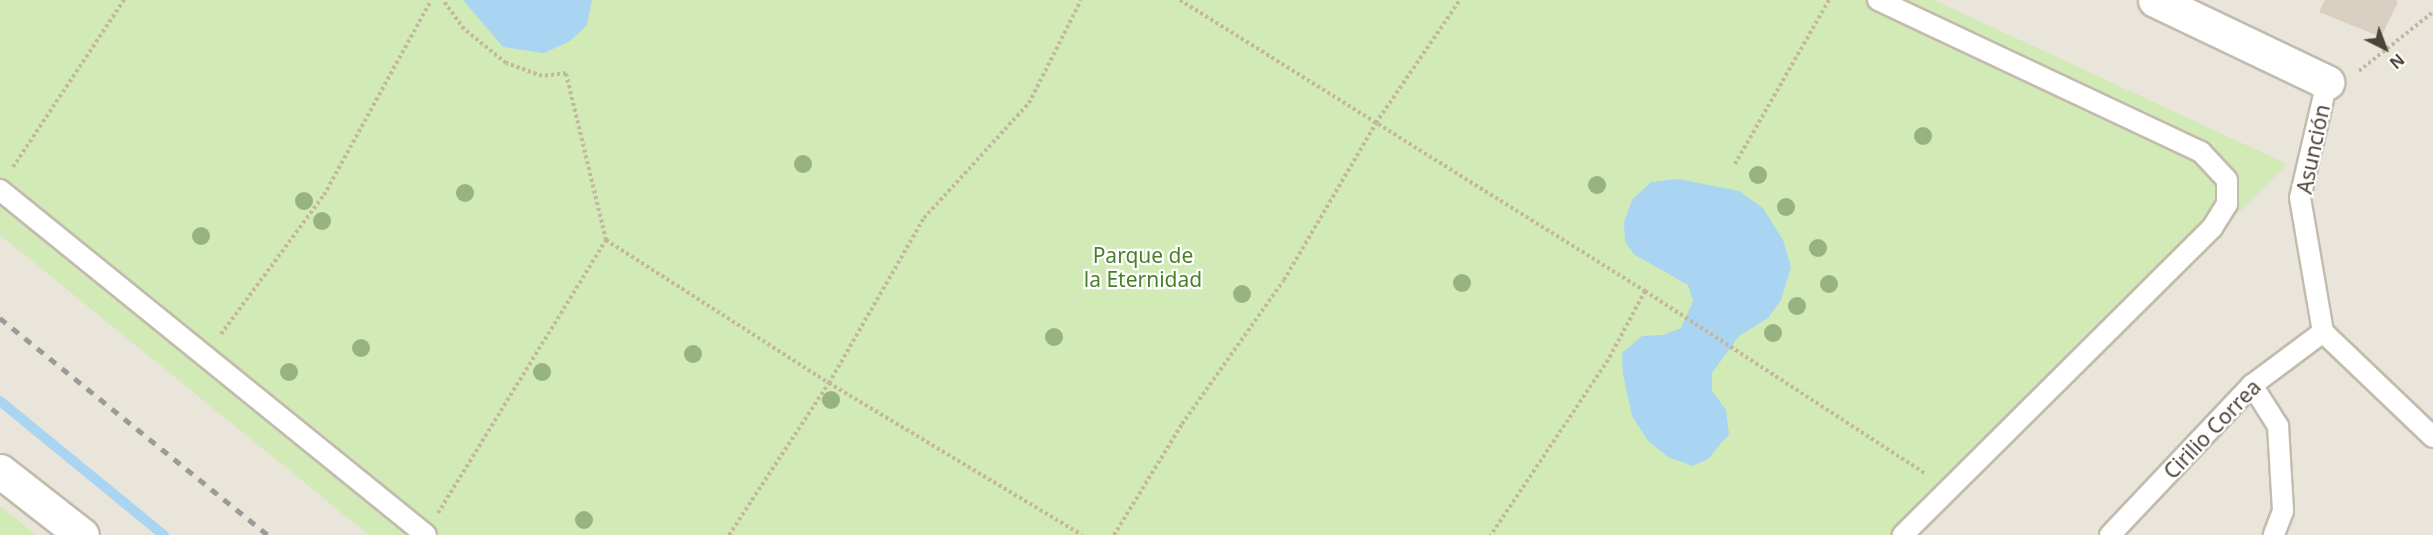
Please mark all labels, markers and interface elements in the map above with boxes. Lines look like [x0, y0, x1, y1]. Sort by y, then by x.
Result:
north arrow [2355, 18, 2415, 78]
text: N [2385, 49, 2409, 74]
street label: Asunción [2291, 102, 2335, 196]
park label: Parque de la Eternidad [1084, 242, 1202, 292]
street label: Cirilio Correa [2158, 374, 2266, 484]

